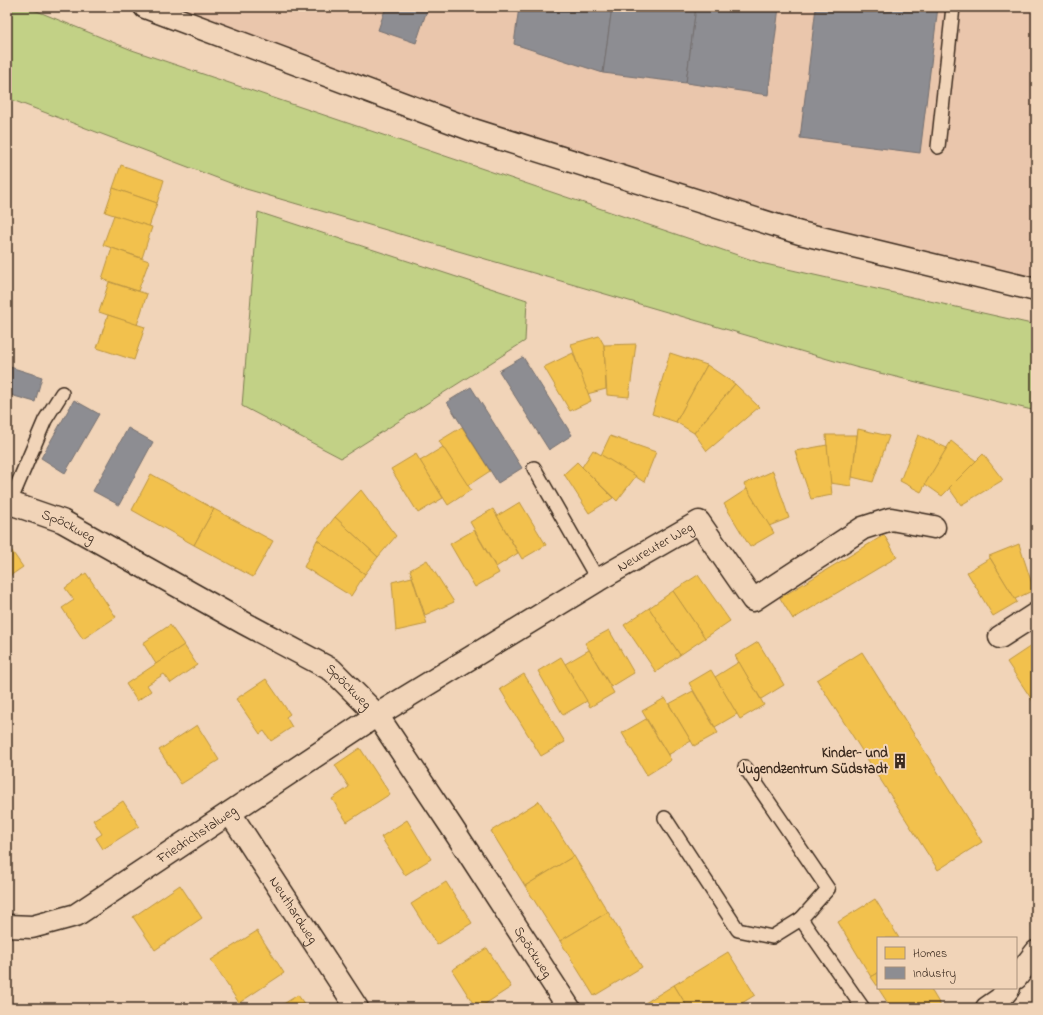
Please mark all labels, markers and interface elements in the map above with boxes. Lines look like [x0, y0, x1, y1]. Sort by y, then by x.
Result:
street label: Spöckweg [39, 504, 99, 549]
street label: Neureuter Weg [613, 517, 698, 577]
street label: Spöckweg [322, 658, 377, 715]
place label: Kinder- und Jugendzentrum Südstadt [739, 743, 888, 782]
building icon: Kinder- und Jugendzentrum Südstadt [891, 752, 909, 770]
street label: Friedrichstalweg [152, 800, 242, 869]
street label: Neuthardweg [264, 872, 323, 949]
street label: Spöckweg [508, 922, 557, 983]
legend [877, 937, 1017, 989]
text: Homes [913, 945, 947, 963]
text: Industry [913, 965, 956, 984]

